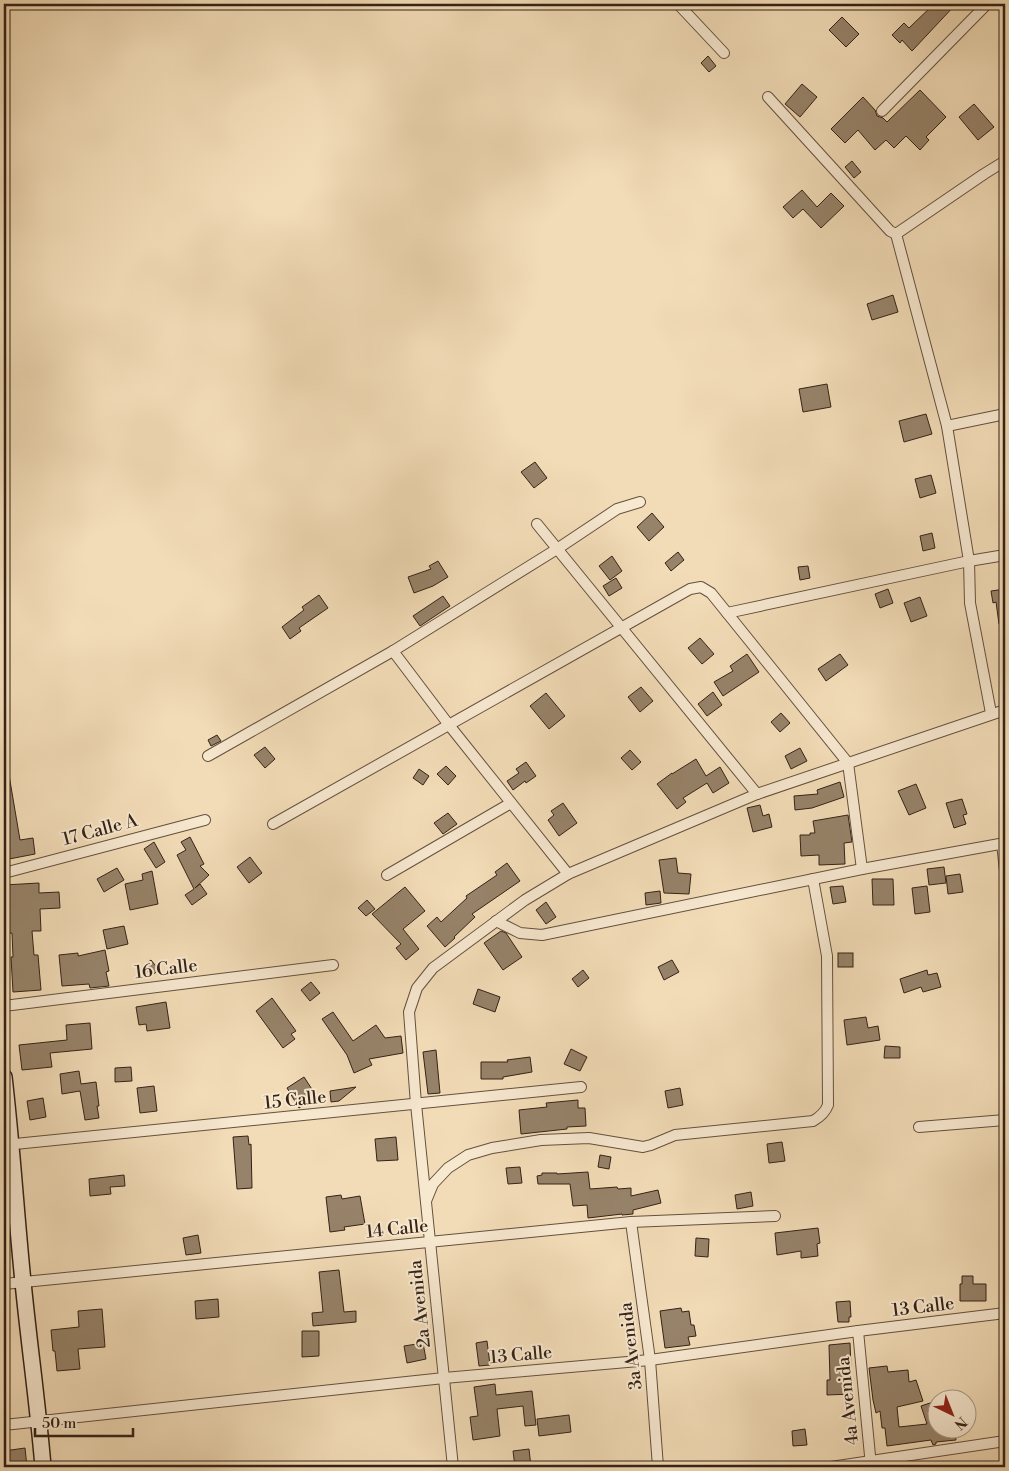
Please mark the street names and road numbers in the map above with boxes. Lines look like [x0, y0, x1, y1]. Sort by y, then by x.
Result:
street label: 17 Calle A [60, 809, 141, 851]
street label: 16 Calle [133, 954, 199, 984]
street label: 15 Calle [263, 1085, 327, 1115]
street label: 14 Calle [365, 1214, 429, 1244]
street label: 2a Avenida [404, 1258, 436, 1349]
street label: 13 Calle [891, 1292, 955, 1322]
street label: 3a Avenida [614, 1300, 648, 1391]
street label: 13 Calle [489, 1341, 553, 1369]
street label: 4a Avenida [832, 1355, 864, 1446]

